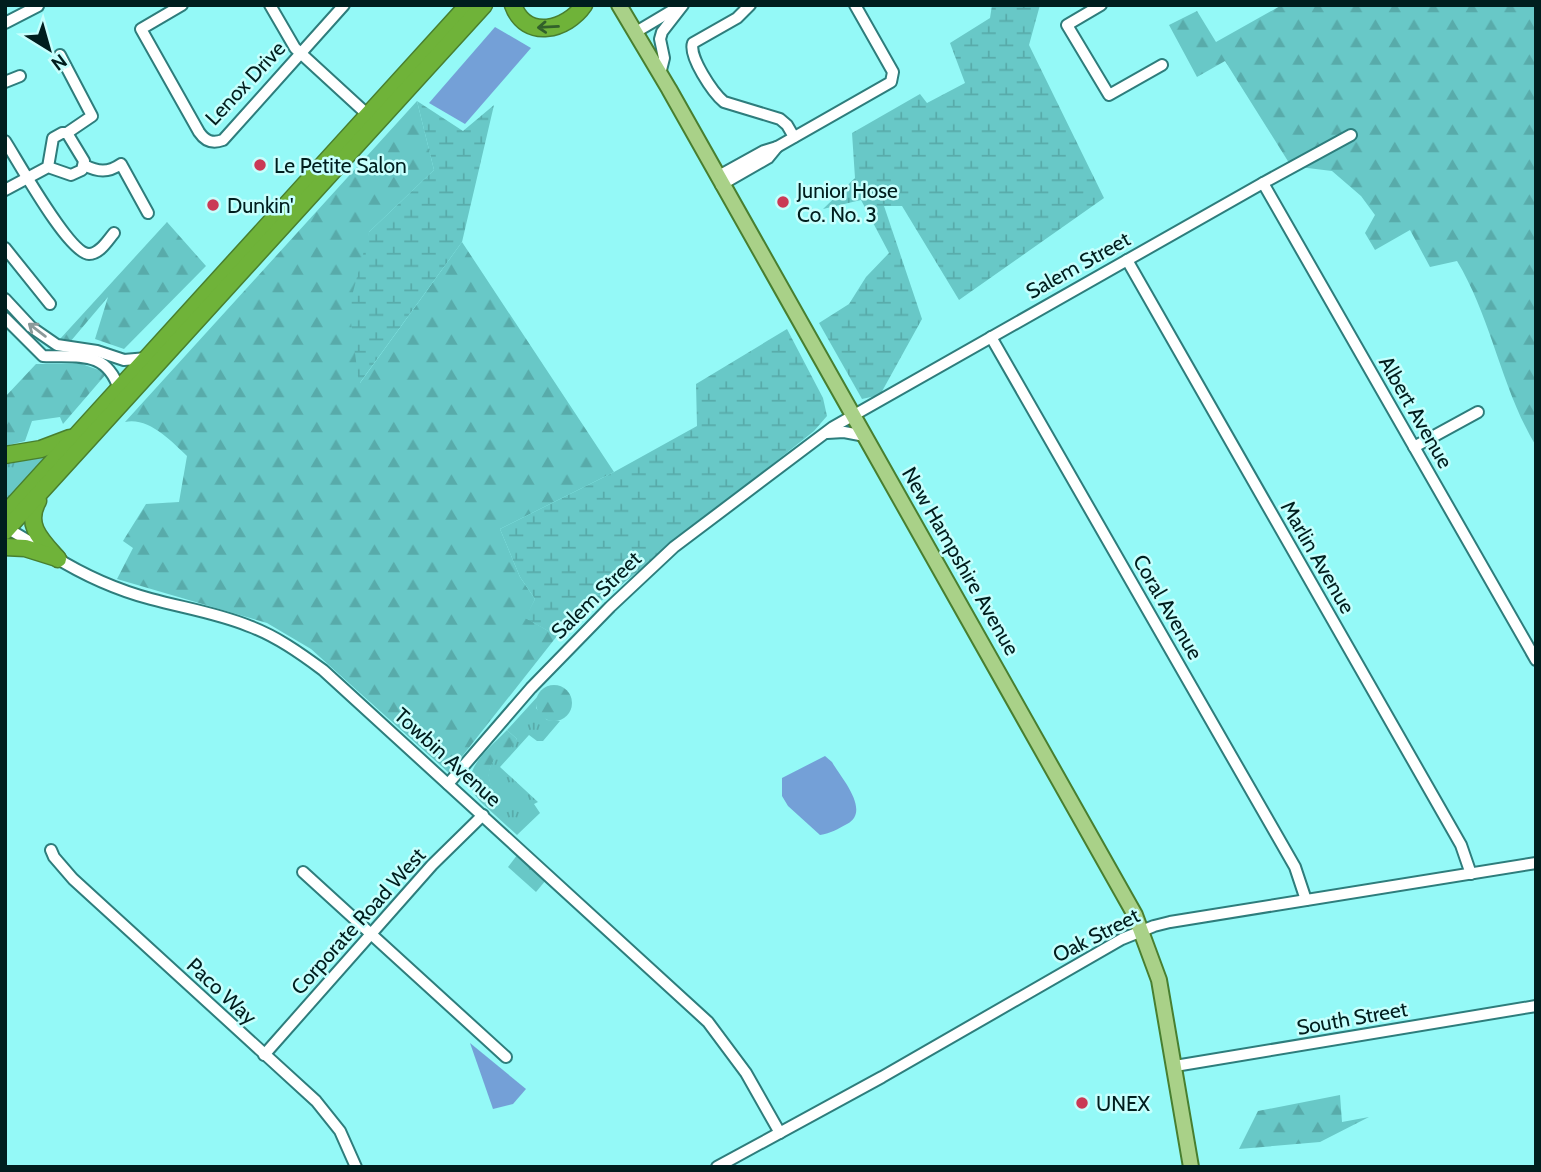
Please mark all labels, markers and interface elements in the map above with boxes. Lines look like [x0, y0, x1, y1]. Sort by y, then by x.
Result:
north arrow [14, 14, 84, 84]
one-way arrow [537, 20, 560, 33]
street label: Lenox Drive [200, 36, 290, 130]
text: N [47, 49, 71, 75]
place label: Le Petite Salon [274, 153, 407, 178]
marker: Le Petite Salon [252, 157, 268, 173]
place label: Junior Hose Co. No. 3 [796, 178, 898, 227]
place label: Dunkin' [227, 193, 294, 218]
marker: Junior Hose Co. No. 3 [775, 194, 791, 210]
marker: Dunkin' [205, 197, 221, 213]
street label: Salem Street [1022, 226, 1134, 304]
one-way arrow [29, 323, 47, 338]
street label: Albert Avenue [1374, 352, 1458, 473]
street label: New Hampshire Avenue [897, 463, 1025, 660]
street label: Marlin Avenue [1276, 496, 1360, 618]
street label: Salem Street [546, 546, 646, 644]
street label: Coral Avenue [1128, 550, 1208, 664]
street label: Towbin Avenue [389, 702, 507, 812]
street label: Corporate Road West [286, 843, 430, 999]
street label: Oak Street [1048, 902, 1144, 968]
street label: Paco Way [182, 952, 263, 1030]
street label: South Street [1295, 996, 1409, 1040]
place label: UNEX [1096, 1091, 1151, 1116]
marker: UNEX [1074, 1095, 1090, 1111]

